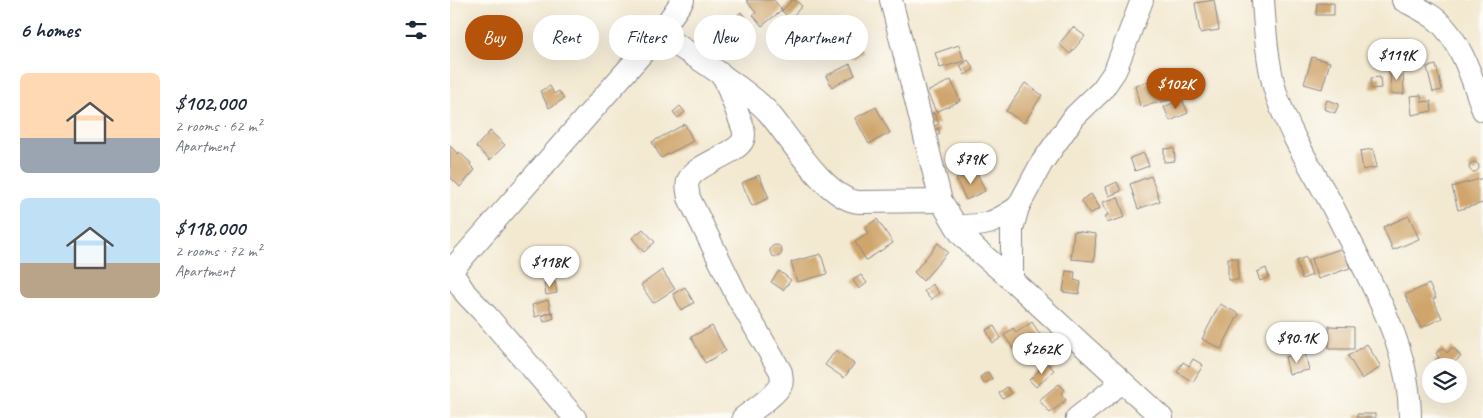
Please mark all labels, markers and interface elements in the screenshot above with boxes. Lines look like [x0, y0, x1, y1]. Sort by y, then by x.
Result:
chip: Buy [465, 15, 523, 60]
chip: Rent [533, 15, 599, 60]
chip: Filters [609, 15, 684, 60]
chip: New [694, 15, 756, 60]
chip: Apartment [766, 15, 868, 60]
icon: filters [402, 16, 430, 44]
text: 6 homes [20, 17, 80, 43]
pin: $119K [1362, 38, 1432, 81]
text: $119K [1379, 45, 1415, 65]
pin: $102K [1141, 68, 1211, 110]
text: $102K [1158, 74, 1194, 94]
text: $102,000 [175, 90, 245, 116]
icon: home [60, 93, 120, 153]
text: 2 rooms · 62 m² [175, 116, 261, 136]
text: Apartment [175, 136, 234, 156]
pin: $79K [941, 142, 1001, 185]
text: $79K [956, 149, 986, 169]
text: $118,000 [175, 215, 245, 241]
icon: home [60, 218, 120, 278]
text: 2 rooms · 72 m² [175, 241, 261, 261]
pin: $118K [515, 246, 585, 288]
text: $118K [532, 252, 568, 272]
text: Apartment [175, 261, 234, 281]
pin: $90.1K [1256, 322, 1338, 364]
text: $90.1K [1277, 328, 1317, 348]
pin: $262K [1007, 332, 1077, 375]
text: $262K [1023, 339, 1061, 359]
map controls [1422, 358, 1467, 403]
button: layers [1422, 358, 1467, 403]

